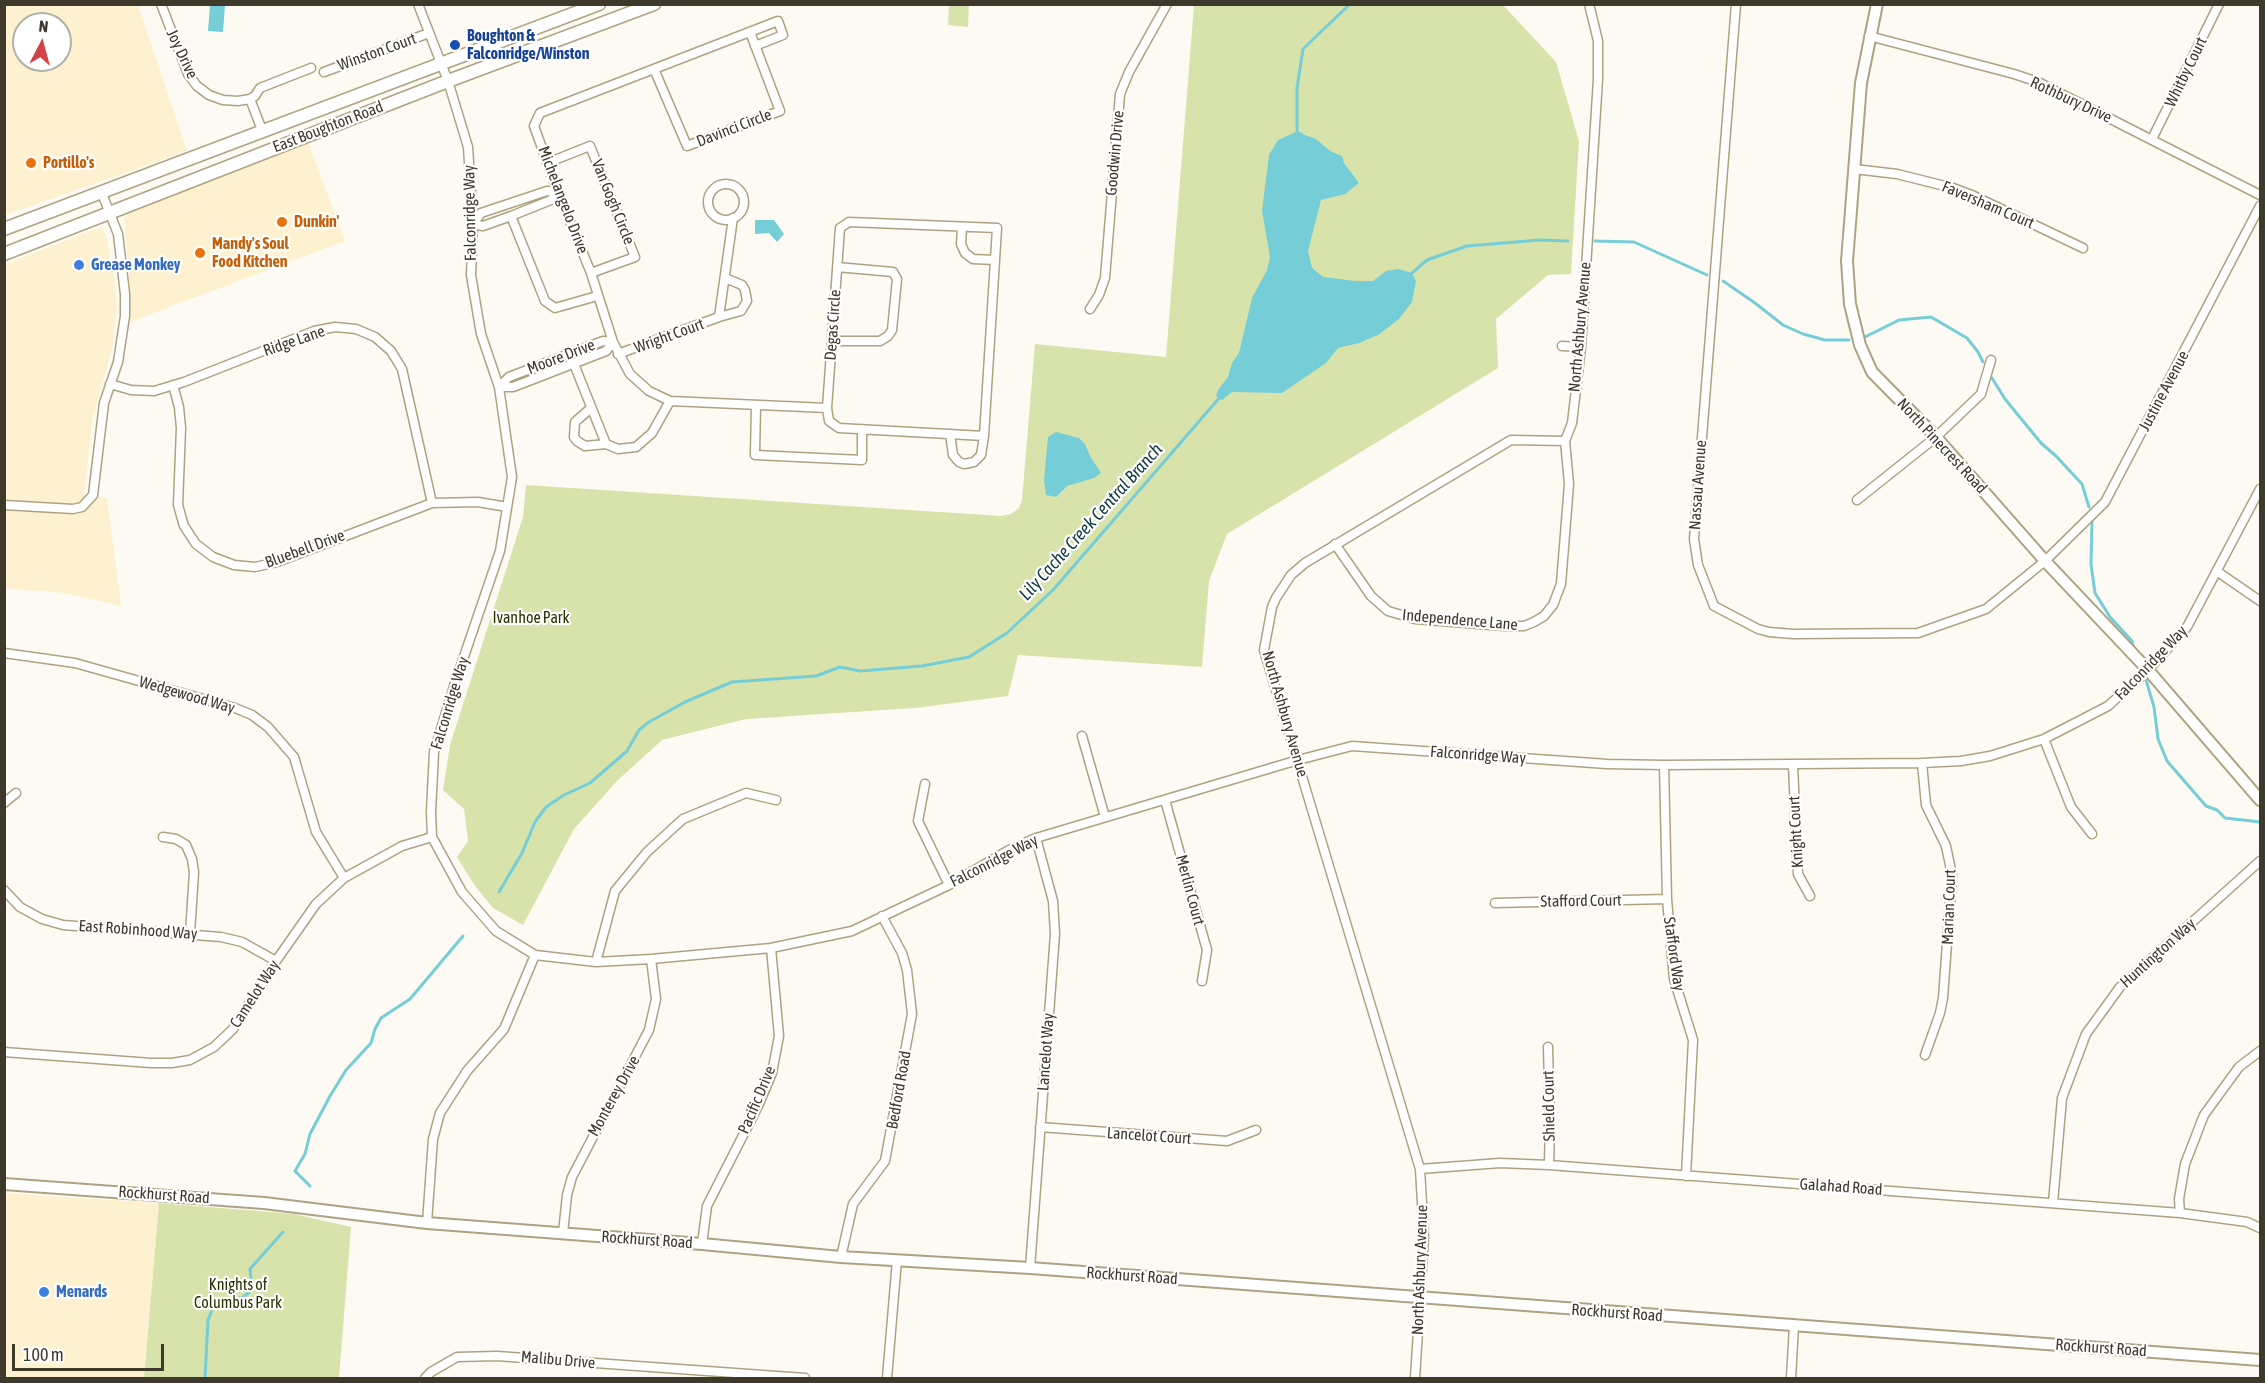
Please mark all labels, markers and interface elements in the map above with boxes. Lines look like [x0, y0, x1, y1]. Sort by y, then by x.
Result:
north arrow [12, 12, 72, 72]
text: N [38, 17, 49, 36]
street label: Joy Drive [162, 26, 202, 82]
place label: Boughton & Falconridge/Winston [467, 26, 589, 64]
street label: Winston Court [335, 29, 419, 75]
street label: Whitby Court [2161, 34, 2211, 110]
marker: Boughton & Falconridge/Winston [448, 38, 462, 52]
street label: Rothbury Drive [2027, 73, 2115, 127]
street label: East Boughton Road [270, 97, 386, 157]
street label: Davinci Circle [694, 105, 774, 151]
street label: Goodwin Drive [1102, 110, 1128, 196]
street label: Michelangelo Drive [534, 144, 592, 256]
place label: Portillo's [43, 153, 95, 173]
marker: Portillo's [24, 156, 38, 170]
street label: Van Gogh Circle [587, 156, 639, 248]
street label: Falconridge Way [460, 165, 480, 261]
street label: Faversham Court [1939, 177, 2037, 233]
place label: Dunkin' [294, 212, 339, 232]
marker: Dunkin' [275, 215, 289, 229]
place label: Mandy's Soul Food Kitchen [212, 234, 289, 272]
marker: Mandy's Soul Food Kitchen [193, 246, 207, 260]
place label: Grease Monkey [91, 255, 180, 275]
marker: Grease Monkey [72, 258, 86, 272]
street label: North Ashbury Avenue [1565, 261, 1595, 393]
street label: Degas Circle [821, 289, 845, 361]
street label: Wright Court [631, 314, 707, 358]
street label: Ridge Lane [261, 322, 327, 360]
street label: Moore Drive [524, 335, 598, 379]
street label: Justine Avenue [2135, 348, 2193, 434]
street label: North Pinecrest Road [1893, 394, 1991, 498]
water label: Lily Cache Creek Central Branch [1015, 439, 1167, 605]
street label: Nassau Avenue [1685, 440, 1711, 530]
street label: Bluebell Drive [263, 526, 347, 572]
street label: Independence Lane [1401, 605, 1519, 635]
park label: Ivanhoe Park [492, 608, 570, 628]
street label: Falconridge Way [2111, 622, 2191, 704]
street label: North Ashbury Avenue [1258, 649, 1312, 779]
street label: Falconridge Way [427, 654, 473, 752]
street label: Wedgewood Way [137, 672, 237, 718]
street label: Falconridge Way [1429, 742, 1527, 768]
street label: Knight Court [1785, 795, 1807, 869]
street label: Falconridge Way [947, 831, 1041, 891]
street label: Merlin Court [1171, 853, 1209, 927]
street label: Marian Court [1938, 869, 1960, 945]
street label: Stafford Court [1540, 891, 1622, 911]
street label: Huntington Way [2116, 914, 2200, 992]
street label: East Robinhood Way [78, 916, 198, 944]
street label: Stafford Way [1659, 916, 1689, 992]
street label: Camelot Way [226, 956, 284, 1032]
street label: Lancelot Way [1034, 1012, 1058, 1092]
street label: Bedford Road [883, 1049, 915, 1131]
street label: Monterey Drive [584, 1052, 644, 1140]
street label: Pacific Drive [734, 1063, 780, 1137]
street label: Shield Court [1539, 1070, 1559, 1142]
street label: Lancelot Court [1106, 1123, 1192, 1149]
street label: Galahad Road [1799, 1175, 1883, 1199]
street label: Rockhurst Road [118, 1182, 210, 1208]
street label: North Ashbury Avenue [1408, 1204, 1432, 1336]
street label: Rockhurst Road [601, 1227, 693, 1253]
street label: Rockhurst Road [1086, 1263, 1178, 1289]
park label: Knights of Columbus Park [194, 1275, 282, 1313]
place label: Menards [56, 1282, 107, 1302]
marker: Menards [37, 1285, 51, 1299]
street label: Rockhurst Road [1571, 1300, 1663, 1326]
scale bar [15, 1332, 166, 1370]
street label: Rockhurst Road [2055, 1335, 2147, 1361]
text: 100 m [23, 1344, 64, 1365]
street label: Malibu Drive [520, 1347, 596, 1373]

